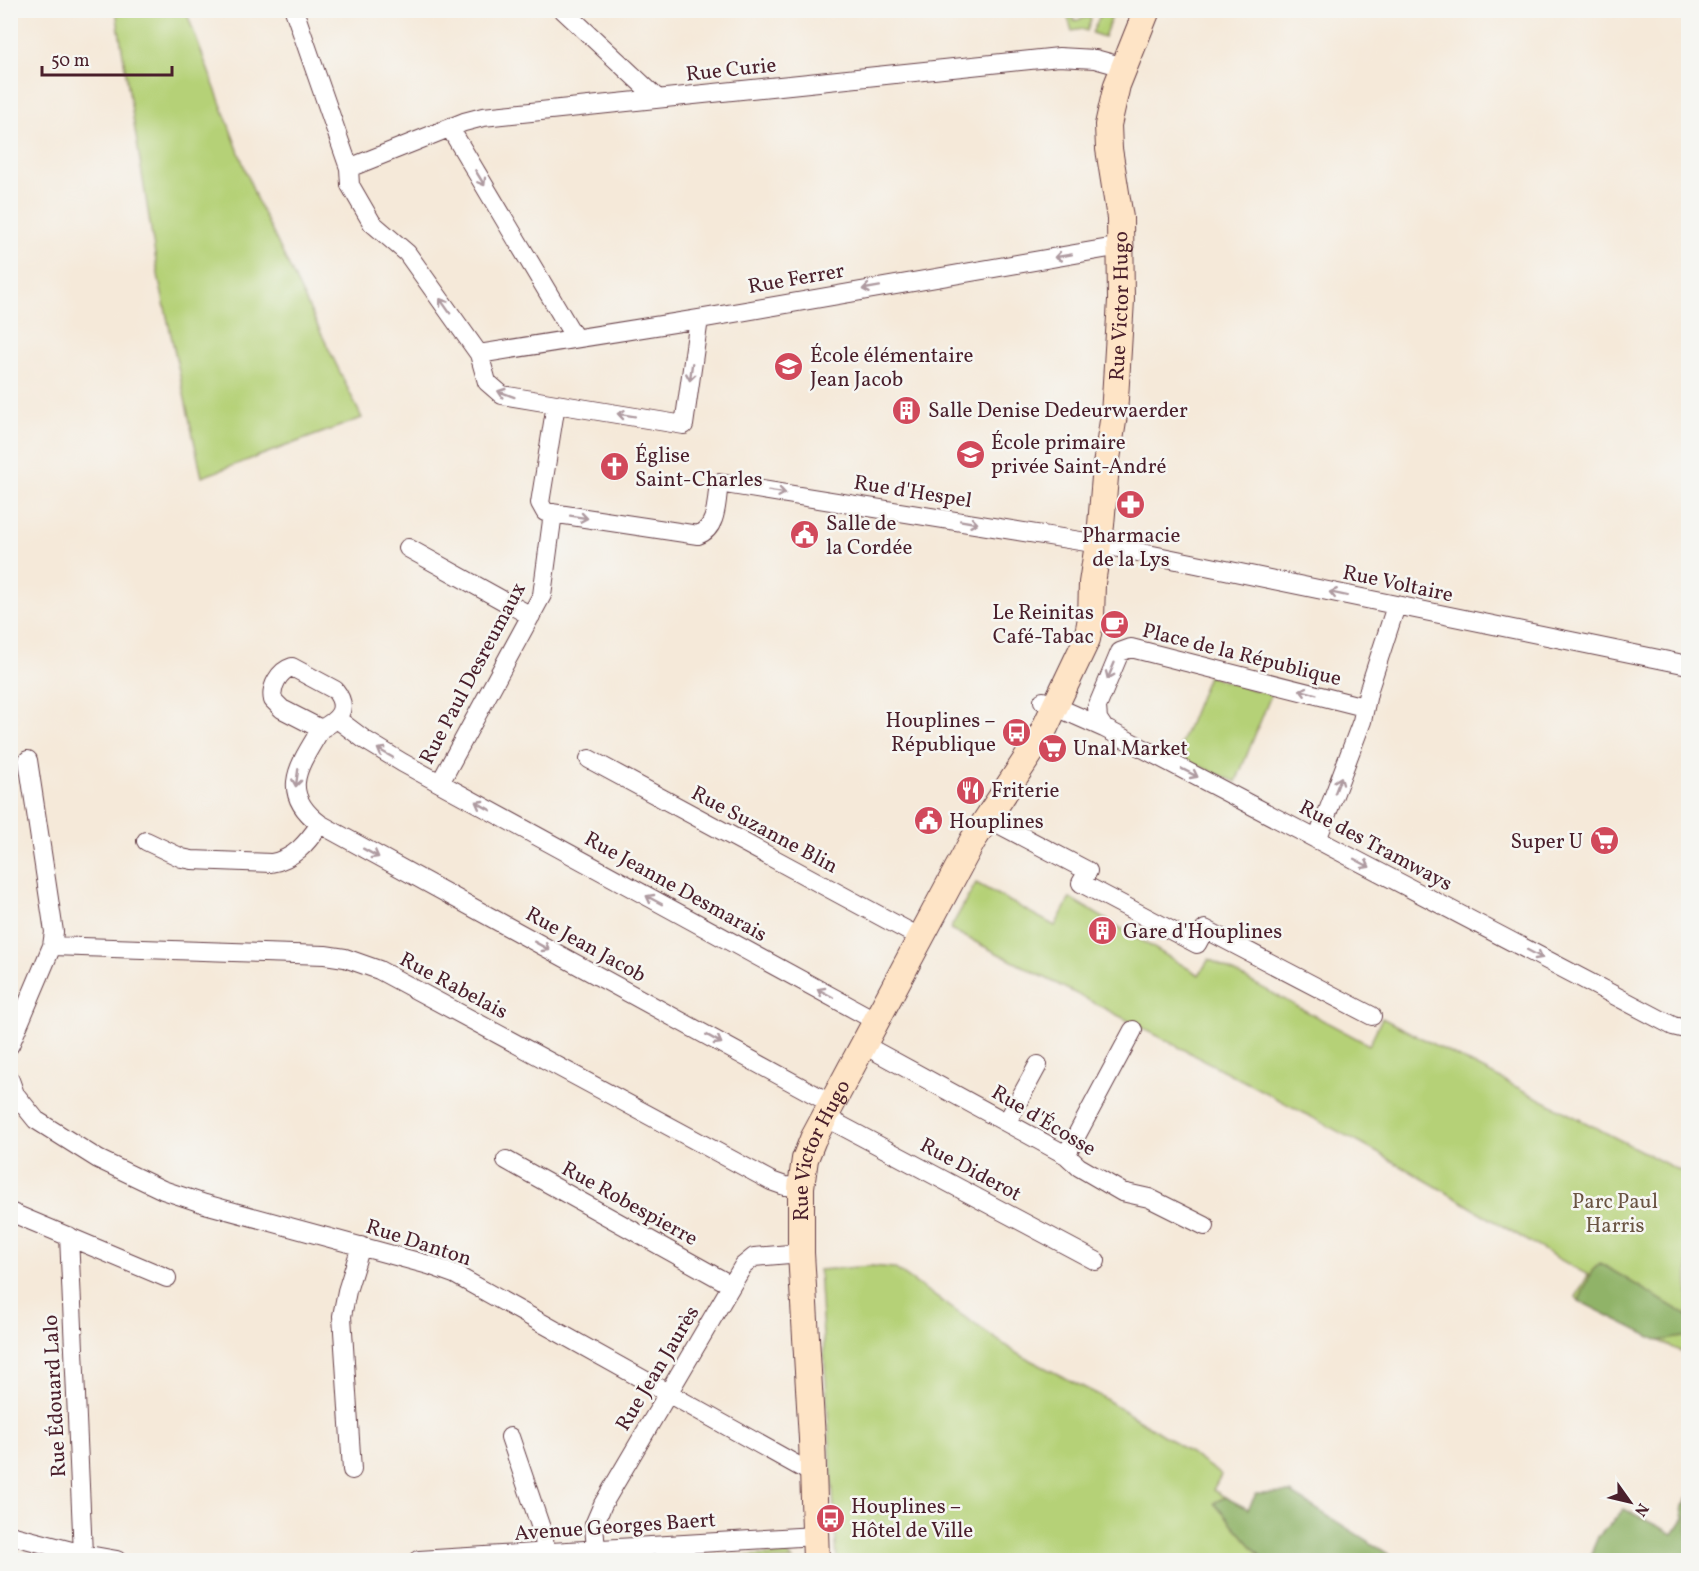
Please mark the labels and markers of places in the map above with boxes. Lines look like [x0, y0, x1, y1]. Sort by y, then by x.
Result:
place label: École élémentaire Jean Jacob [810, 342, 974, 395]
school or university icon: École élémentaire Jean Jacob [773, 351, 805, 383]
building icon: Salle Denise Dedeurwaerder [891, 394, 923, 426]
place label: Salle Denise Dedeurwaerder [928, 397, 1188, 426]
place label: École primaire privée Saint-André [991, 429, 1167, 482]
school or university icon: École primaire privée Saint-André [954, 438, 986, 470]
place label: Église Saint-Charles [635, 442, 763, 495]
church icon: Église Saint-Charles [598, 451, 630, 483]
pharmacy icon: Pharmacie de la Lys [1115, 488, 1147, 520]
place label: Salle de la Cordée [826, 510, 912, 563]
public building icon: Salle de la Cordée [789, 519, 821, 551]
place label: Pharmacie de la Lys [1082, 522, 1180, 575]
place label: Le Reinitas Café-Tabac [992, 599, 1094, 652]
cafe icon: Le Reinitas Café-Tabac [1099, 608, 1131, 640]
place label: Houplines – République [886, 707, 996, 760]
bus stop icon: Houplines – République [1001, 716, 1033, 748]
supermarket icon: Unal Market [1036, 732, 1068, 764]
place label: Unal Market [1073, 735, 1188, 764]
restaurant icon: Friterie [954, 774, 986, 806]
place label: Friterie [991, 777, 1060, 806]
public building icon: Houplines [912, 805, 944, 837]
place label: Houplines [949, 808, 1044, 837]
supermarket icon: Super U [1588, 825, 1620, 857]
place label: Super U [1510, 828, 1583, 857]
building icon: Gare d'Houplines [1086, 915, 1118, 947]
place label: Gare d'Houplines [1123, 918, 1282, 947]
place label: Houplines – Hôtel de Ville [851, 1493, 973, 1546]
bus stop icon: Houplines – Hôtel de Ville [814, 1502, 846, 1534]

